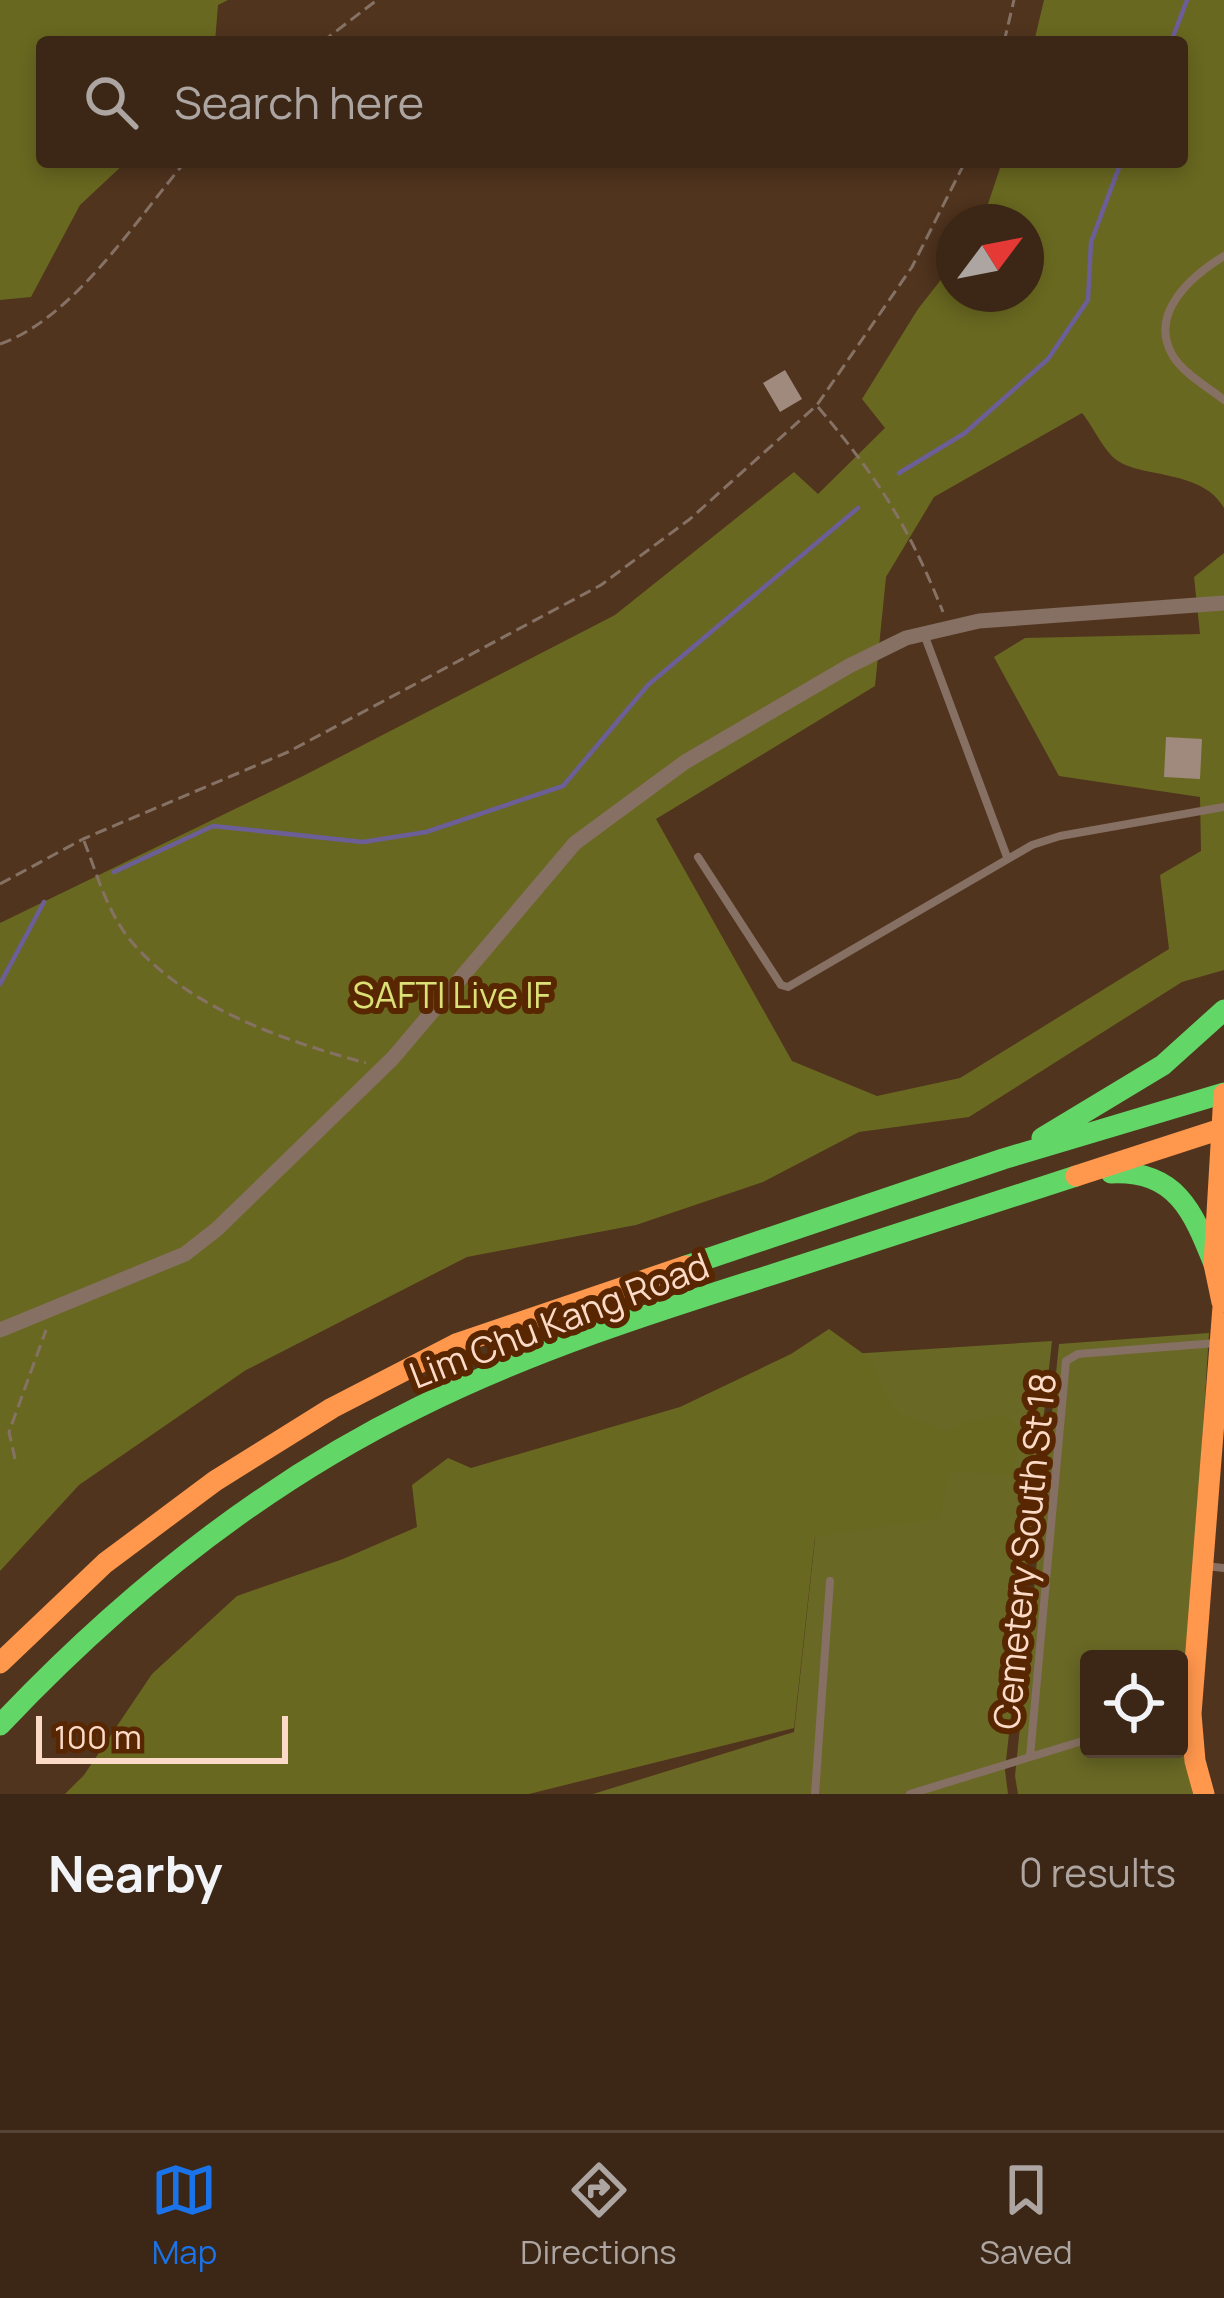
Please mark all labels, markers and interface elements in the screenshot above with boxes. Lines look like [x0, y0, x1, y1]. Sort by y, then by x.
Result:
search box [36, 36, 1188, 168]
icon: search [78, 69, 144, 135]
text: Search here [174, 71, 424, 133]
north arrow [936, 204, 1044, 312]
park label: SAFTI Live IF [352, 970, 552, 1019]
street label: Lim Chu Kang Road [402, 1240, 716, 1400]
street label: Cemetery South St 18 [981, 1370, 1067, 1732]
map controls [1080, 1650, 1188, 1758]
button: locate [1080, 1650, 1188, 1758]
scale bar [36, 1710, 288, 1763]
text: 100 m [54, 1714, 142, 1759]
text: Nearby [48, 1838, 223, 1907]
text: 0 results [1019, 1845, 1176, 1899]
tab: Map [151, 2157, 217, 2274]
tab: Directions [520, 2157, 677, 2274]
tab: Saved [980, 2157, 1073, 2274]

